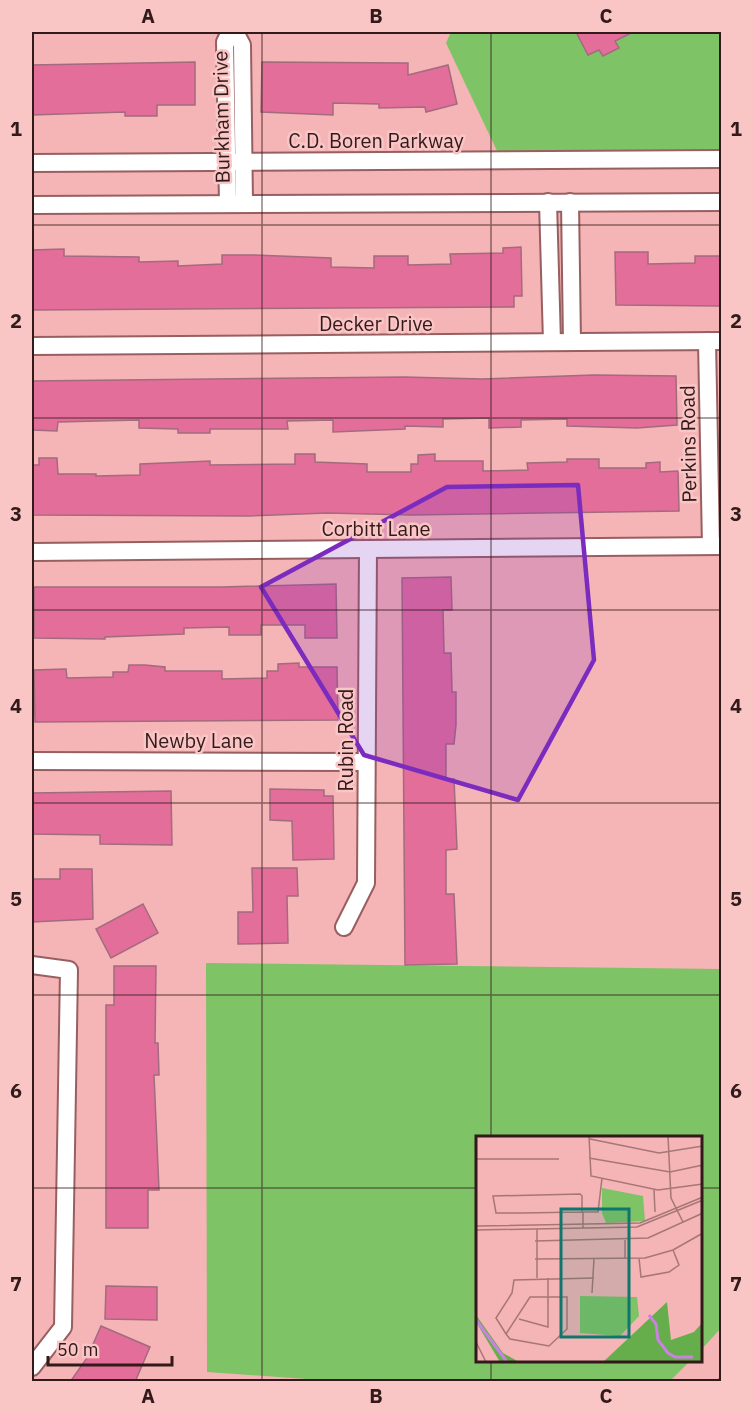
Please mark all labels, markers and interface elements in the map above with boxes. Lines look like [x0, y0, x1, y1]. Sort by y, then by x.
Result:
text: A [141, 2, 155, 29]
text: B [369, 2, 383, 29]
text: C [599, 2, 613, 29]
street label: Burkham Drive [206, 50, 236, 184]
text: 1 [10, 115, 22, 142]
text: 1 [730, 115, 742, 142]
street label: C.D. Boren Parkway [288, 127, 464, 154]
text: 2 [10, 307, 22, 334]
text: 2 [730, 307, 742, 334]
street label: Decker Drive [319, 310, 433, 337]
street label: Perkins Road [673, 385, 703, 503]
text: 3 [10, 500, 22, 527]
text: 3 [730, 500, 742, 527]
street label: Corbitt Lane [321, 515, 431, 542]
street label: Rubin Road [332, 689, 359, 791]
text: 4 [10, 692, 22, 719]
text: 4 [730, 692, 742, 719]
street label: Newby Lane [144, 727, 254, 754]
text: 5 [10, 885, 22, 912]
text: 5 [730, 885, 742, 912]
text: 6 [10, 1077, 22, 1104]
text: 6 [730, 1077, 742, 1104]
inset map [476, 1136, 702, 1362]
text: 7 [10, 1270, 22, 1297]
text: 7 [730, 1270, 742, 1297]
scale bar [48, 1329, 172, 1367]
text: 50 m [57, 1338, 99, 1361]
text: A [141, 1382, 155, 1409]
text: B [369, 1382, 383, 1409]
text: C [599, 1382, 613, 1409]

